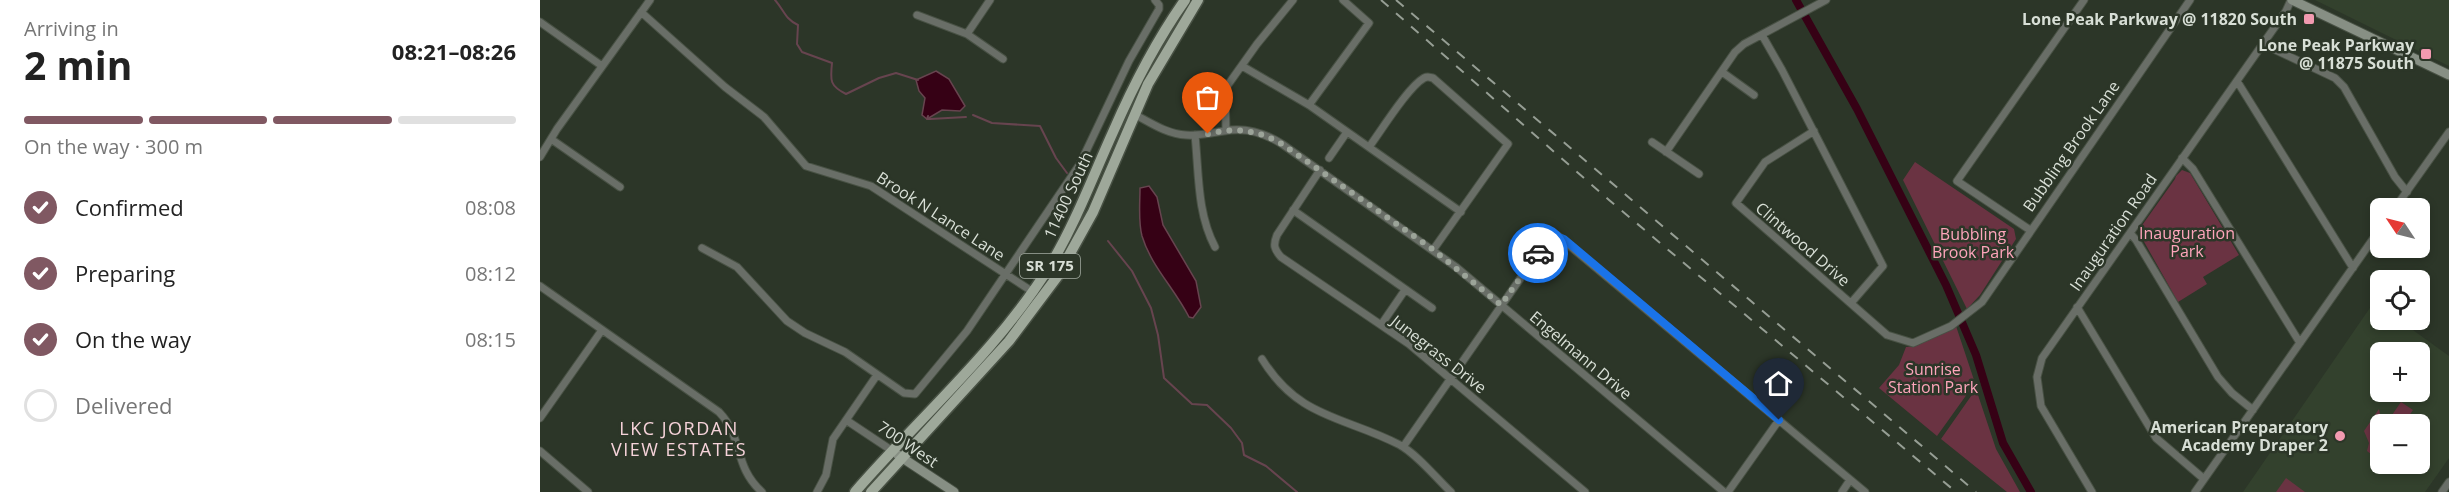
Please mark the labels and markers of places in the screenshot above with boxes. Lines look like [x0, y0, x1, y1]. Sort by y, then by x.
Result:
place label: Lone Peak Parkway @ 11820 South [2022, 8, 2297, 30]
marker: Lone Peak Parkway @ 11820 South [2302, 12, 2316, 26]
place label: Lone Peak Parkway @ 11875 South [2258, 34, 2415, 74]
marker: Lone Peak Parkway @ 11875 South [2419, 47, 2433, 61]
pin [1182, 72, 1233, 134]
pin [1753, 358, 1804, 420]
place label: American Preparatory Academy Draper 2 [2150, 416, 2329, 456]
marker: American Preparatory Academy Draper 2 [2333, 429, 2347, 443]

